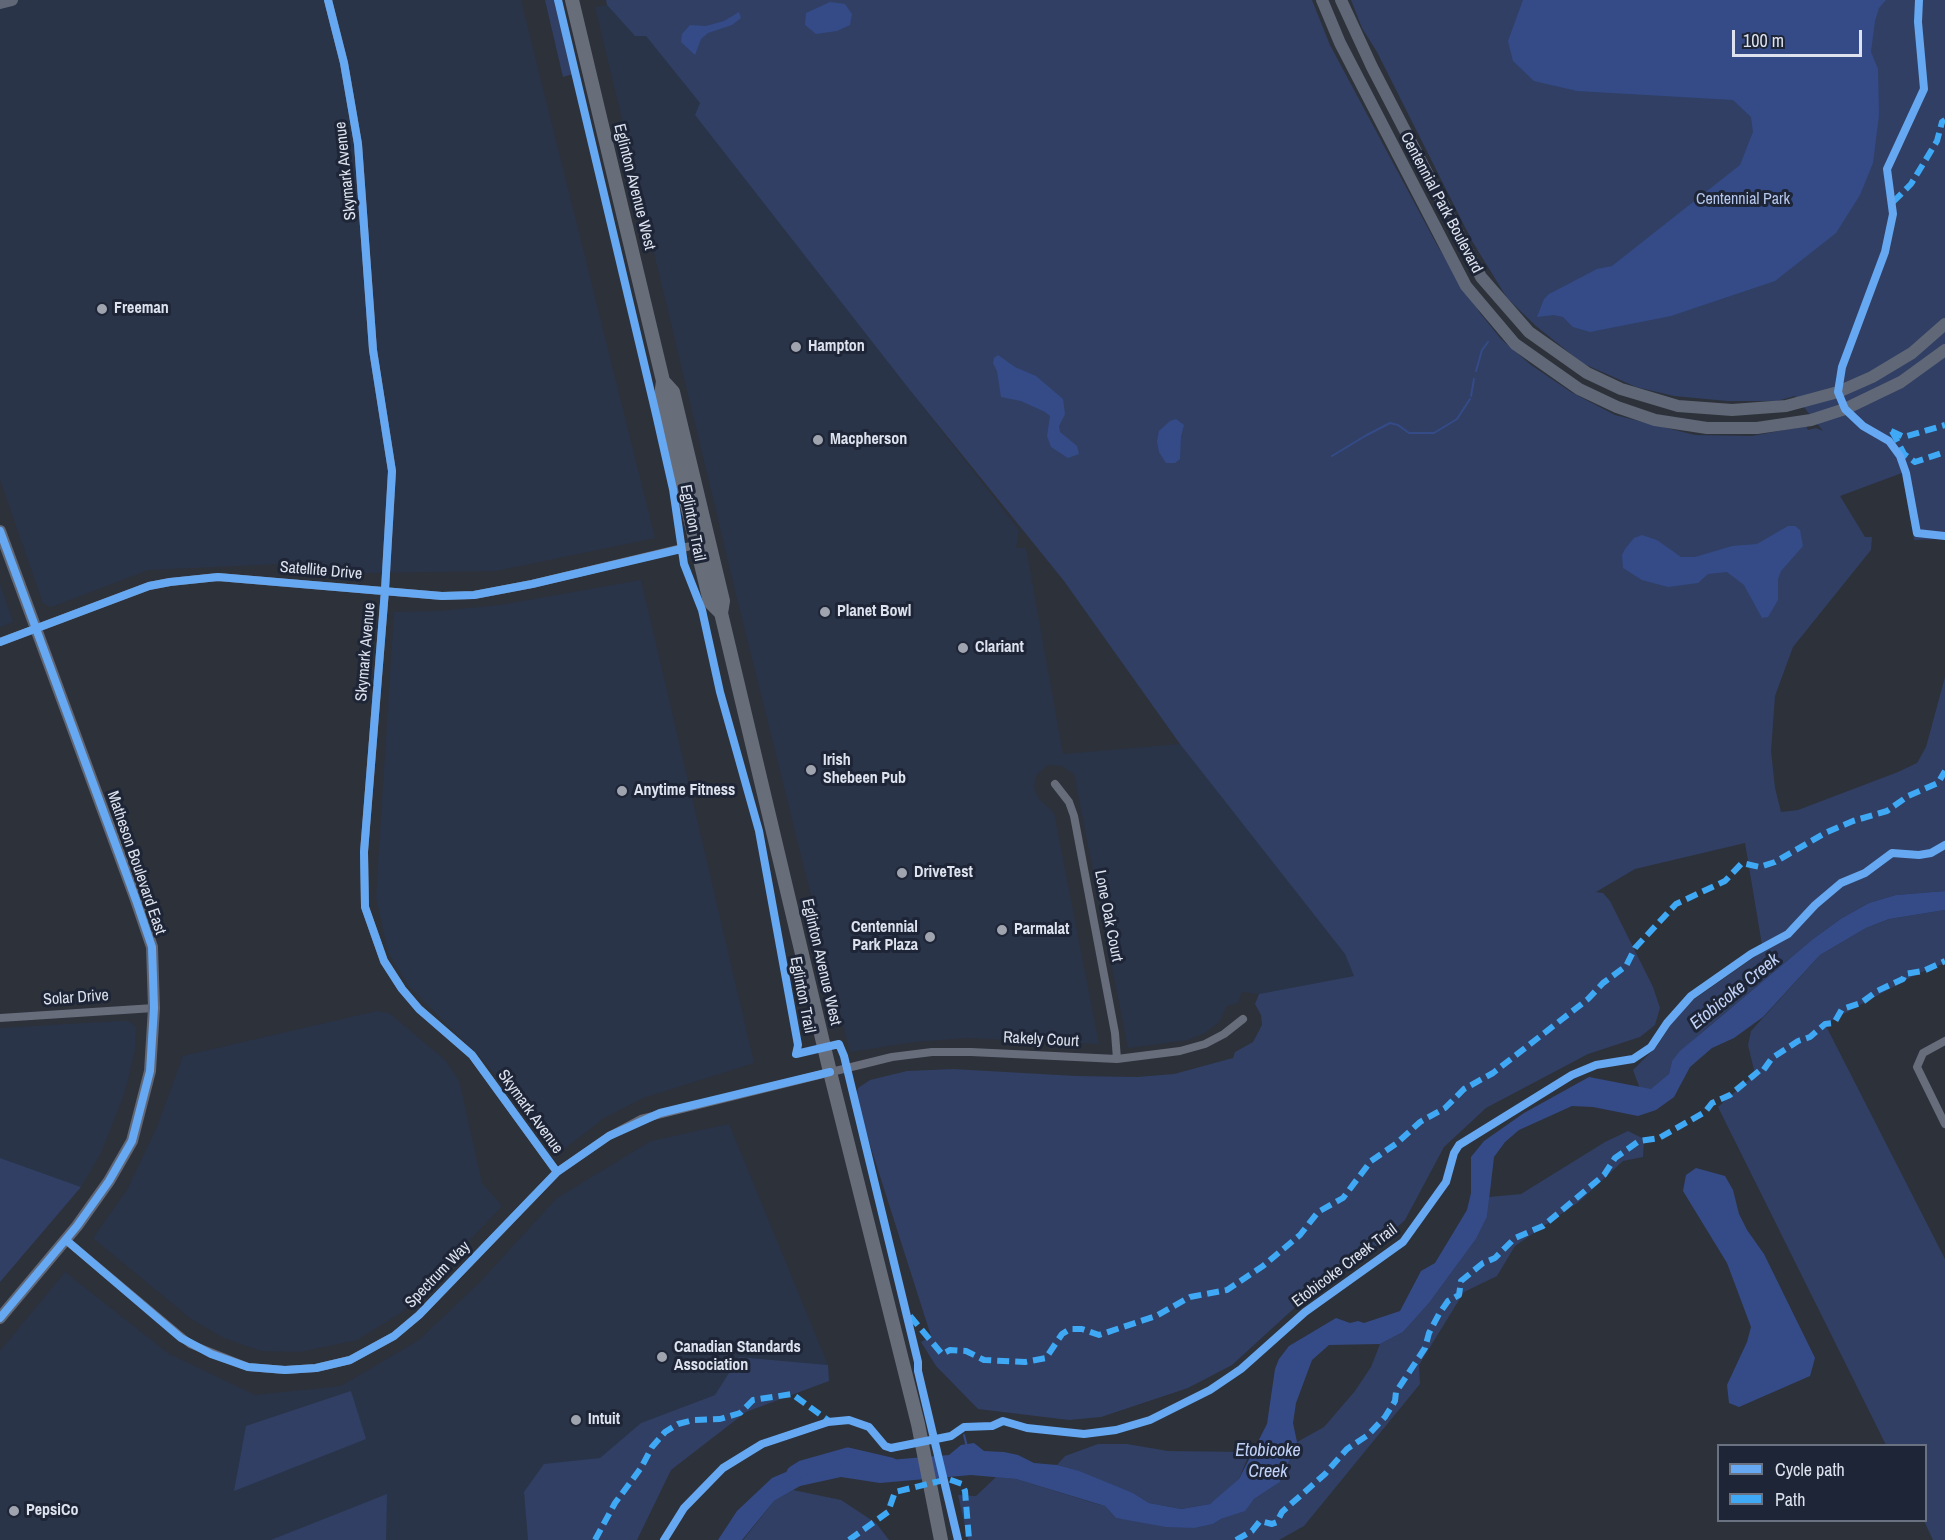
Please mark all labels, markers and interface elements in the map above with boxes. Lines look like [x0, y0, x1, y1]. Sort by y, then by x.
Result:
scale bar [1735, 18, 1866, 56]
text: 100 m [1743, 28, 1784, 53]
street label: Skymark Avenue [331, 121, 361, 221]
street label: Eglinton Avenue West [609, 122, 659, 252]
street label: Centennial Park Boulevard [1396, 129, 1486, 277]
park label: Centennial Park [1696, 190, 1790, 210]
place label: Freeman [114, 299, 169, 319]
marker: Freeman [95, 302, 109, 316]
place label: Hampton [808, 337, 865, 357]
marker: Hampton [789, 340, 803, 354]
place label: Macpherson [830, 430, 907, 450]
marker: Macpherson [811, 433, 825, 447]
street label: Eglinton Trail [675, 483, 709, 563]
street label: Satellite Drive [279, 558, 363, 584]
street label: Skymark Avenue [352, 602, 380, 702]
place label: Planet Bowl [837, 602, 911, 622]
marker: Planet Bowl [818, 605, 832, 619]
place label: Clariant [975, 638, 1024, 658]
marker: Clariant [956, 641, 970, 655]
place label: Irish Shebeen Pub [823, 751, 906, 789]
marker: Irish Shebeen Pub [804, 763, 818, 777]
place label: Anytime Fitness [634, 781, 735, 801]
marker: Anytime Fitness [615, 784, 629, 798]
street label: Matheson Boulevard East [102, 789, 170, 937]
place label: DriveTest [914, 863, 973, 883]
marker: DriveTest [895, 866, 909, 880]
street label: Lone Oak Court [1090, 869, 1126, 963]
street label: Eglinton Avenue West [797, 897, 845, 1027]
place label: Centennial Park Plaza [851, 918, 918, 956]
place label: Parmalat [1014, 920, 1069, 940]
marker: Parmalat [995, 923, 1009, 937]
marker: Centennial Park Plaza [923, 930, 937, 944]
water label: Etobicoke Creek [1686, 949, 1784, 1035]
street label: Eglinton Trail [785, 955, 819, 1035]
street label: Solar Drive [43, 986, 109, 1010]
street label: Rakely Court [1003, 1028, 1079, 1052]
street label: Skymark Avenue [493, 1066, 567, 1158]
street label: Etobicoke Creek Trail [1289, 1220, 1401, 1312]
street label: Spectrum Way [401, 1238, 475, 1312]
place label: Canadian Standards Association [674, 1338, 801, 1376]
marker: Canadian Standards Association [655, 1350, 669, 1364]
place label: Intuit [588, 1410, 620, 1430]
marker: Intuit [569, 1413, 583, 1427]
water label: Etobicoke Creek [1235, 1440, 1301, 1482]
legend [1717, 1444, 1927, 1522]
text: Cycle path [1775, 1457, 1845, 1482]
text: Path [1775, 1487, 1805, 1512]
place label: PepsiCo [26, 1501, 78, 1521]
marker: PepsiCo [7, 1504, 21, 1518]

